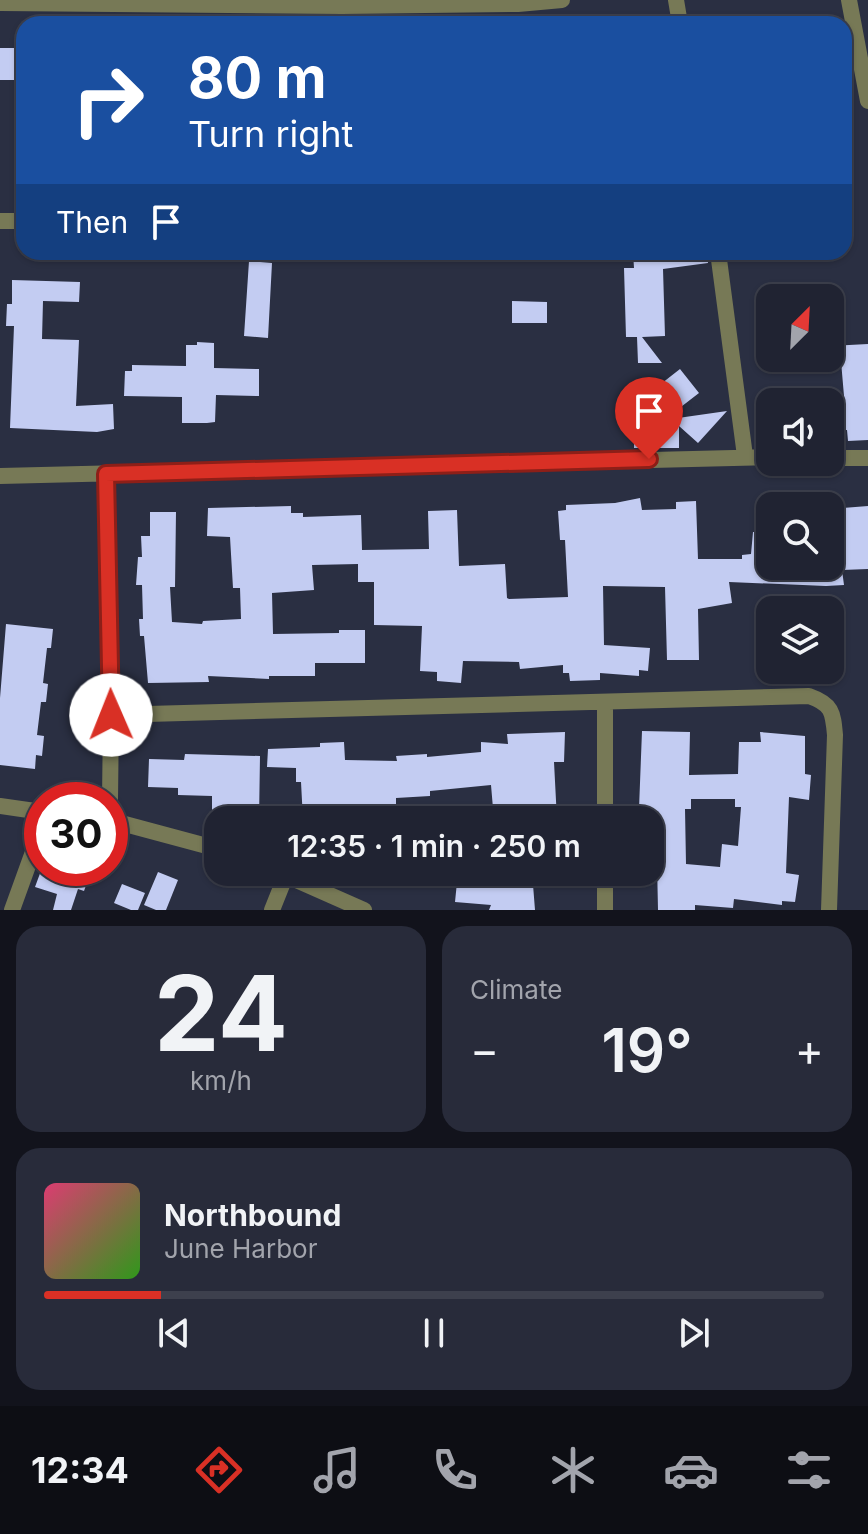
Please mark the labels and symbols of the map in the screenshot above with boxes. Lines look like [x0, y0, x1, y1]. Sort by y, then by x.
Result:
north arrow [756, 284, 844, 372]
pin [615, 377, 683, 459]
position arrow [69, 673, 153, 757]
speed limit sign: 30 [24, 782, 128, 886]

